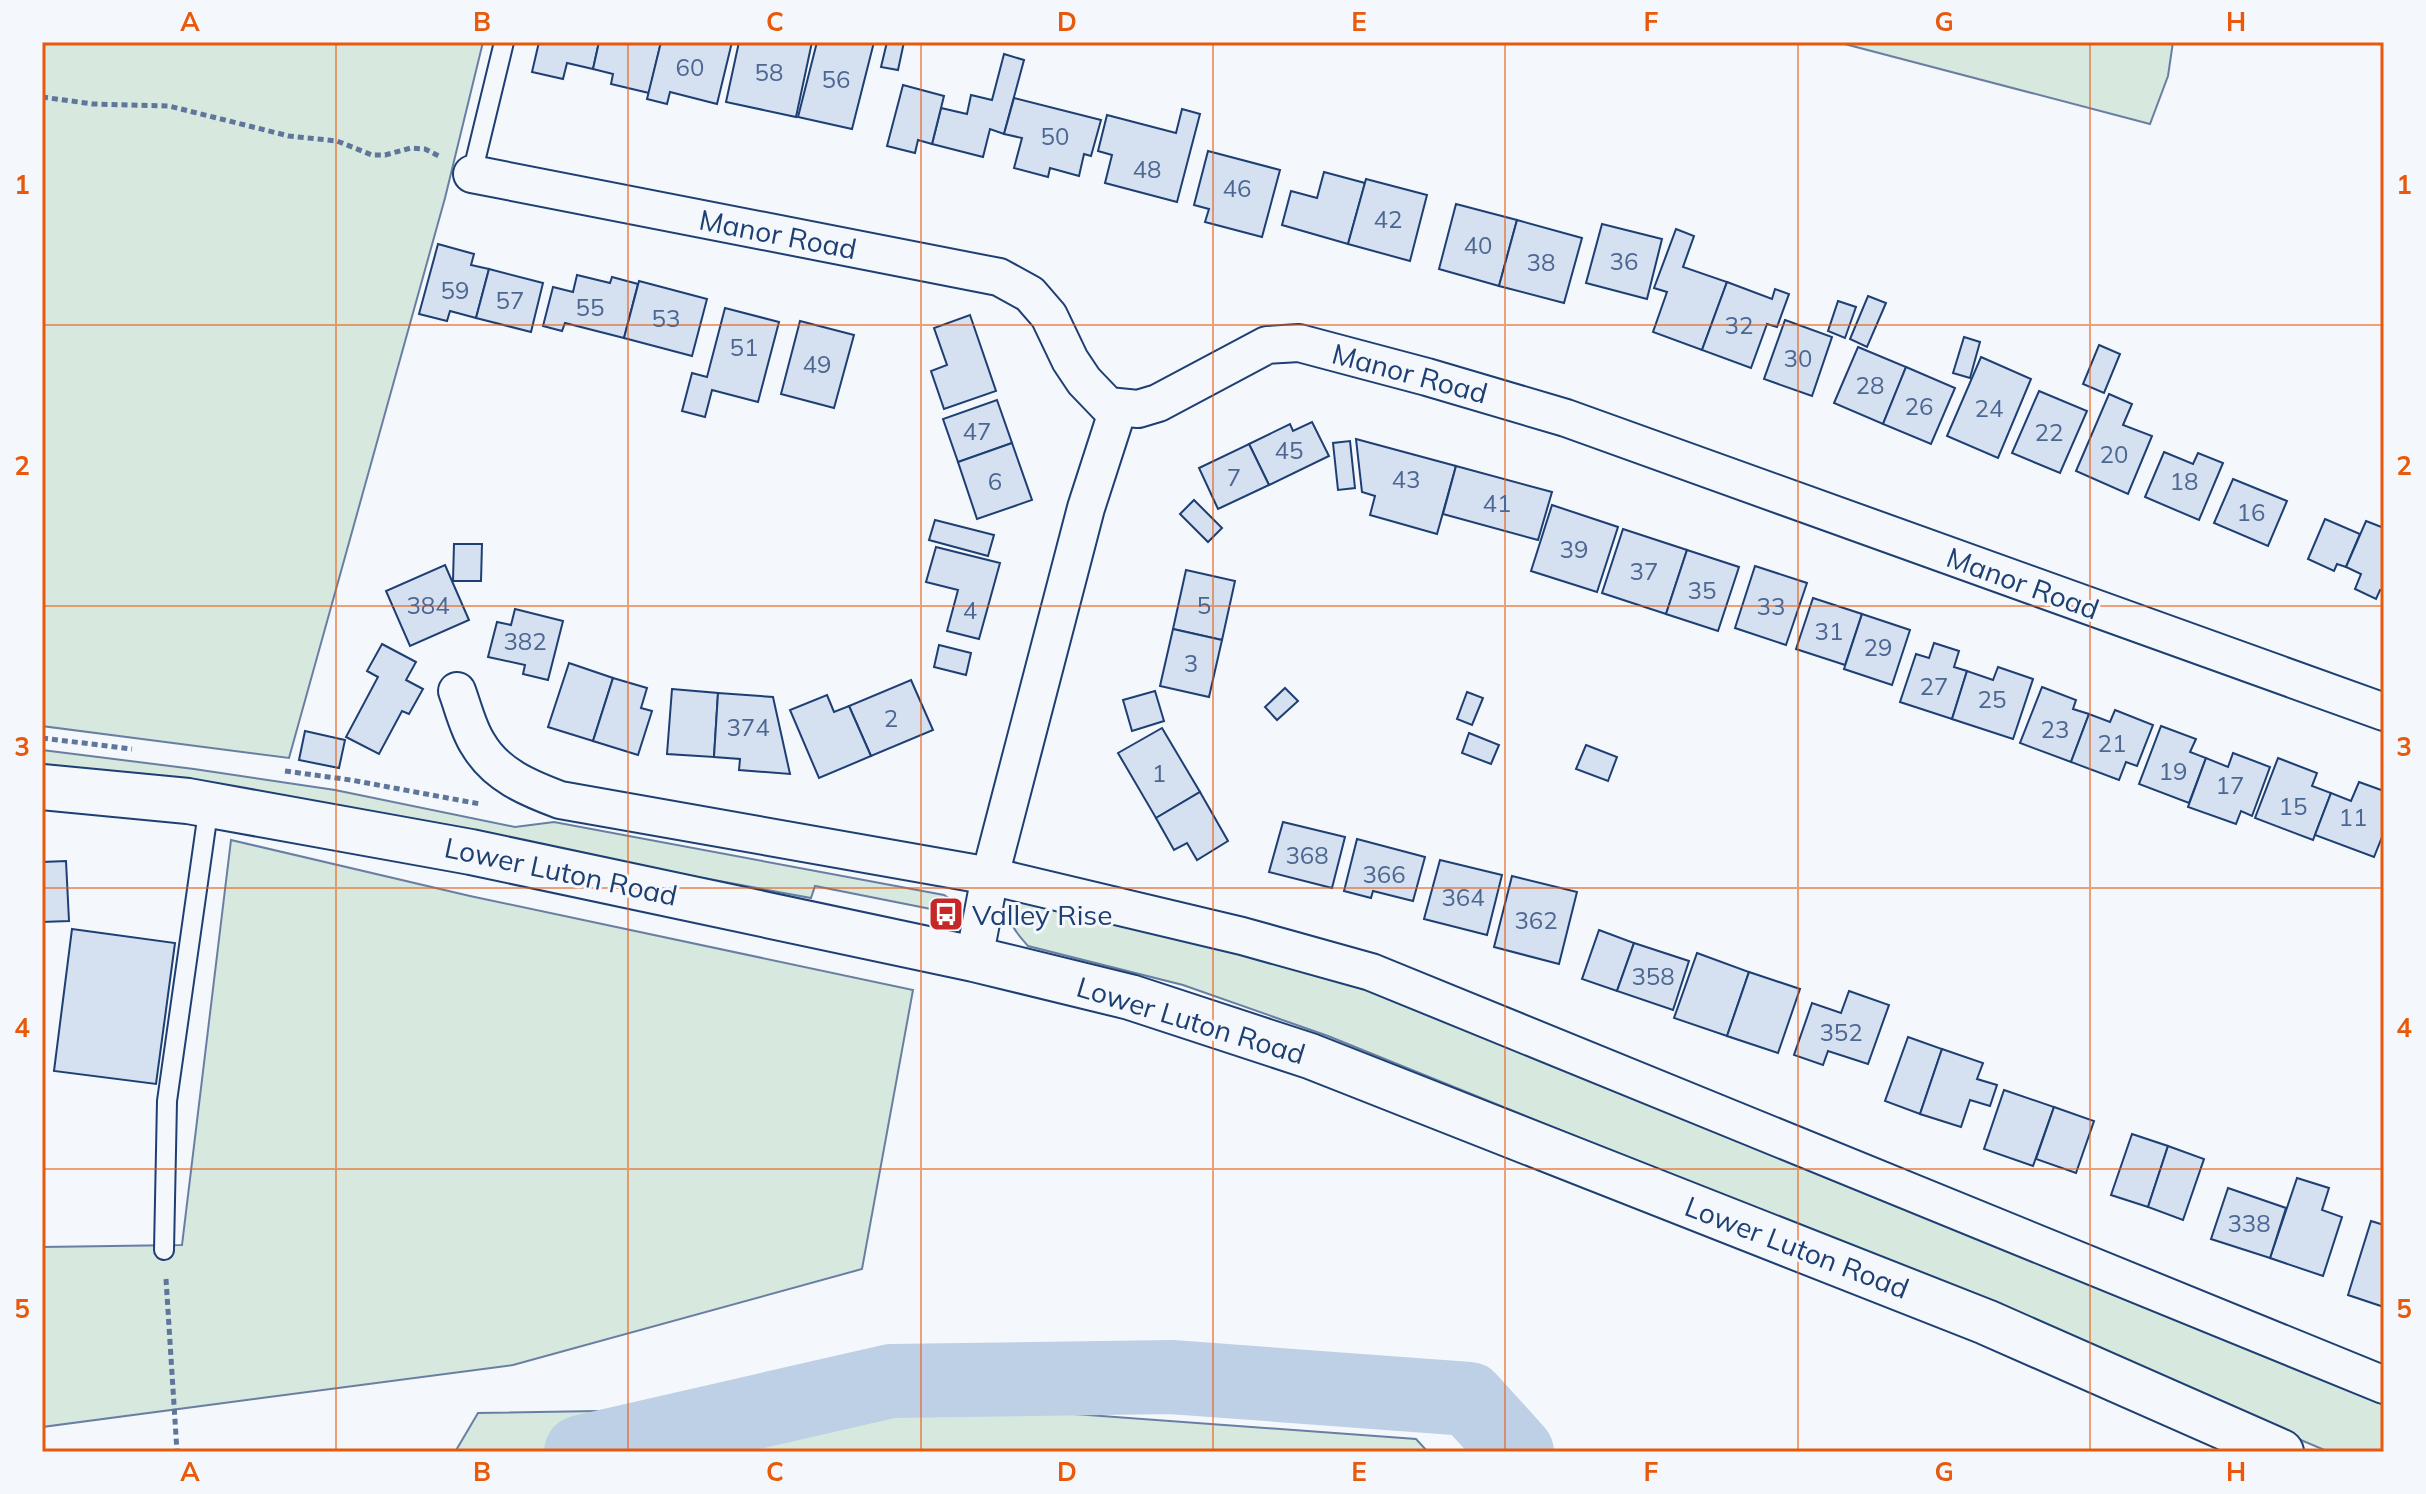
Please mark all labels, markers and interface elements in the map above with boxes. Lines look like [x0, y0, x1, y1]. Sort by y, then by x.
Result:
text: A [180, 5, 200, 38]
text: B [473, 5, 491, 38]
text: C [766, 5, 784, 38]
text: D [1057, 5, 1077, 38]
text: E [1351, 5, 1367, 38]
text: F [1644, 5, 1659, 38]
text: G [1934, 5, 1954, 38]
text: H [2226, 5, 2246, 38]
house number: 60 [676, 52, 704, 82]
house number: 58 [755, 57, 783, 87]
house number: 56 [822, 64, 850, 94]
house number: 50 [1041, 121, 1069, 151]
house number: 48 [1133, 154, 1161, 184]
text: 1 [14, 168, 30, 201]
text: 1 [2396, 168, 2412, 201]
house number: 46 [1223, 173, 1251, 203]
street label: Manor Road [696, 202, 860, 266]
house number: 42 [1374, 204, 1402, 234]
house number: 40 [1464, 230, 1492, 260]
house number: 36 [1610, 246, 1638, 276]
house number: 38 [1527, 247, 1555, 277]
house number: 59 [441, 275, 469, 305]
house number: 57 [496, 285, 524, 315]
house number: 55 [576, 292, 604, 322]
house number: 53 [652, 303, 680, 333]
house number: 32 [1725, 310, 1753, 340]
house number: 51 [730, 332, 758, 362]
street label: Manor Road [1329, 335, 1491, 411]
house number: 30 [1784, 343, 1812, 373]
house number: 49 [803, 349, 831, 379]
house number: 28 [1856, 370, 1884, 400]
house number: 26 [1905, 391, 1933, 421]
house number: 24 [1975, 393, 2003, 423]
house number: 47 [963, 416, 991, 446]
house number: 22 [2035, 417, 2063, 447]
house number: 45 [1275, 435, 1303, 465]
house number: 20 [2100, 439, 2128, 469]
text: 2 [14, 449, 30, 482]
text: 2 [2396, 449, 2412, 482]
house number: 7 [1227, 462, 1241, 492]
house number: 43 [1392, 464, 1420, 494]
house number: 6 [988, 466, 1002, 496]
house number: 18 [2170, 466, 2198, 496]
house number: 41 [1483, 488, 1511, 518]
house number: 16 [2237, 497, 2265, 527]
house number: 39 [1560, 534, 1588, 564]
street label: Manor Road [1942, 539, 2104, 627]
house number: 37 [1630, 556, 1658, 586]
house number: 35 [1688, 575, 1716, 605]
house number: 384 [406, 590, 450, 620]
house number: 5 [1197, 590, 1211, 620]
house number: 33 [1757, 591, 1785, 621]
house number: 4 [963, 595, 977, 625]
house number: 31 [1815, 616, 1843, 646]
house number: 382 [503, 626, 547, 656]
house number: 29 [1864, 632, 1892, 662]
house number: 3 [1184, 648, 1198, 678]
house number: 27 [1920, 671, 1948, 701]
house number: 25 [1978, 684, 2006, 714]
house number: 2 [884, 703, 898, 733]
house number: 374 [726, 712, 770, 742]
house number: 23 [2041, 714, 2069, 744]
house number: 21 [2098, 728, 2126, 758]
text: 3 [14, 730, 30, 763]
text: 3 [2396, 730, 2412, 763]
house number: 19 [2159, 756, 2187, 786]
house number: 1 [1152, 758, 1166, 788]
house number: 17 [2216, 770, 2244, 800]
house number: 15 [2279, 791, 2307, 821]
house number: 11 [2339, 802, 2367, 832]
street label: Lower Luton Road [442, 829, 680, 913]
house number: 368 [1285, 840, 1329, 870]
house number: 366 [1362, 859, 1406, 889]
house number: 364 [1441, 882, 1485, 912]
bus stop icon: Valley Rise [927, 895, 965, 933]
place label: Valley Rise [972, 897, 1112, 932]
house number: 362 [1514, 905, 1558, 935]
house number: 358 [1631, 961, 1675, 991]
street label: Lower Luton Road [1073, 969, 1309, 1071]
text: 4 [14, 1011, 30, 1044]
text: 4 [2396, 1011, 2412, 1044]
house number: 352 [1819, 1017, 1863, 1047]
street label: Lower Luton Road [1680, 1188, 1914, 1306]
house number: 338 [2227, 1208, 2271, 1238]
text: 5 [14, 1292, 30, 1325]
text: 5 [2396, 1292, 2412, 1325]
text: A [180, 1455, 200, 1488]
text: B [473, 1455, 491, 1488]
text: C [766, 1455, 784, 1488]
text: D [1057, 1455, 1077, 1488]
text: E [1351, 1455, 1367, 1488]
text: F [1644, 1455, 1659, 1488]
text: G [1934, 1455, 1954, 1488]
text: H [2226, 1455, 2246, 1488]

